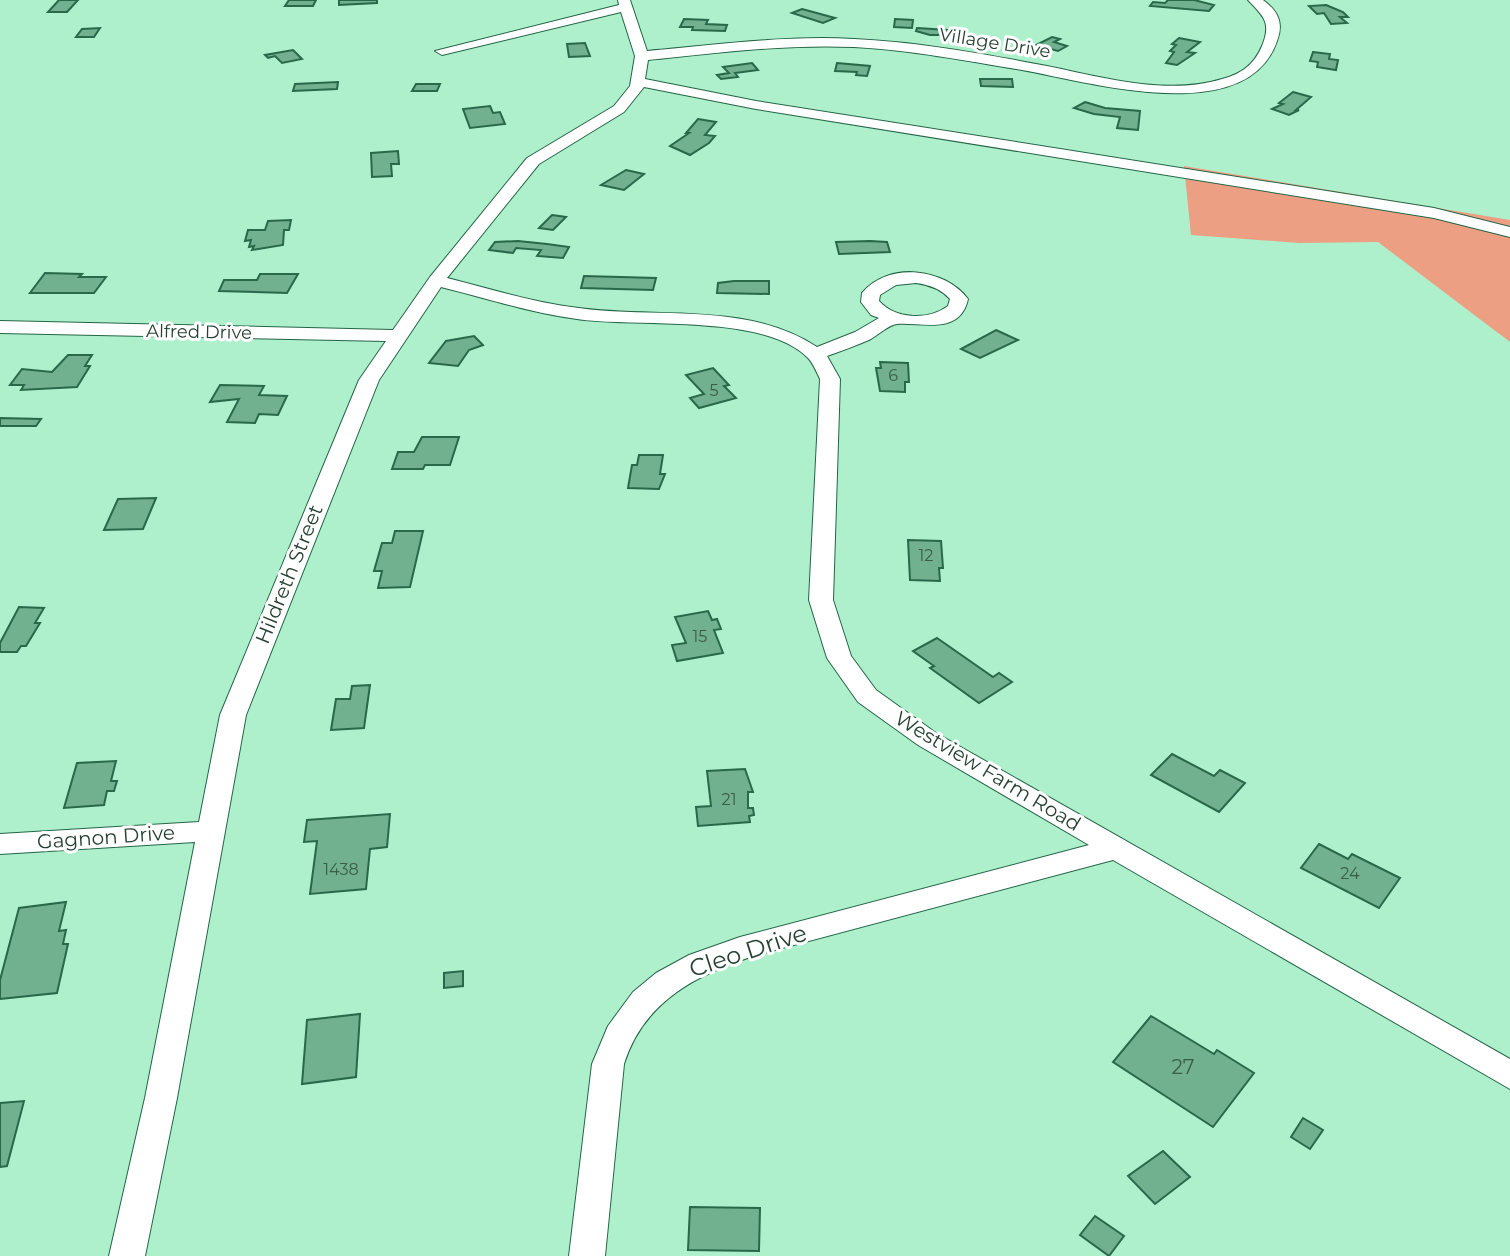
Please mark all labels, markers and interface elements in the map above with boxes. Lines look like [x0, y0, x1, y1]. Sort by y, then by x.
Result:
street label: Village Drive [938, 23, 1052, 63]
street label: Alfred Drive [146, 320, 252, 344]
house number: 6 [888, 366, 898, 385]
house number: 5 [709, 381, 719, 400]
street label: Hildreth Street [250, 501, 328, 647]
house number: 12 [919, 546, 933, 565]
house number: 15 [693, 627, 707, 646]
street label: Westview Farm Road [891, 706, 1085, 836]
house number: 21 [722, 790, 736, 809]
street label: Gagnon Drive [36, 820, 176, 854]
house number: 1438 [323, 860, 359, 879]
house number: 24 [1340, 864, 1360, 883]
street label: Cleo Drive [685, 918, 810, 983]
house number: 27 [1171, 1055, 1195, 1079]

